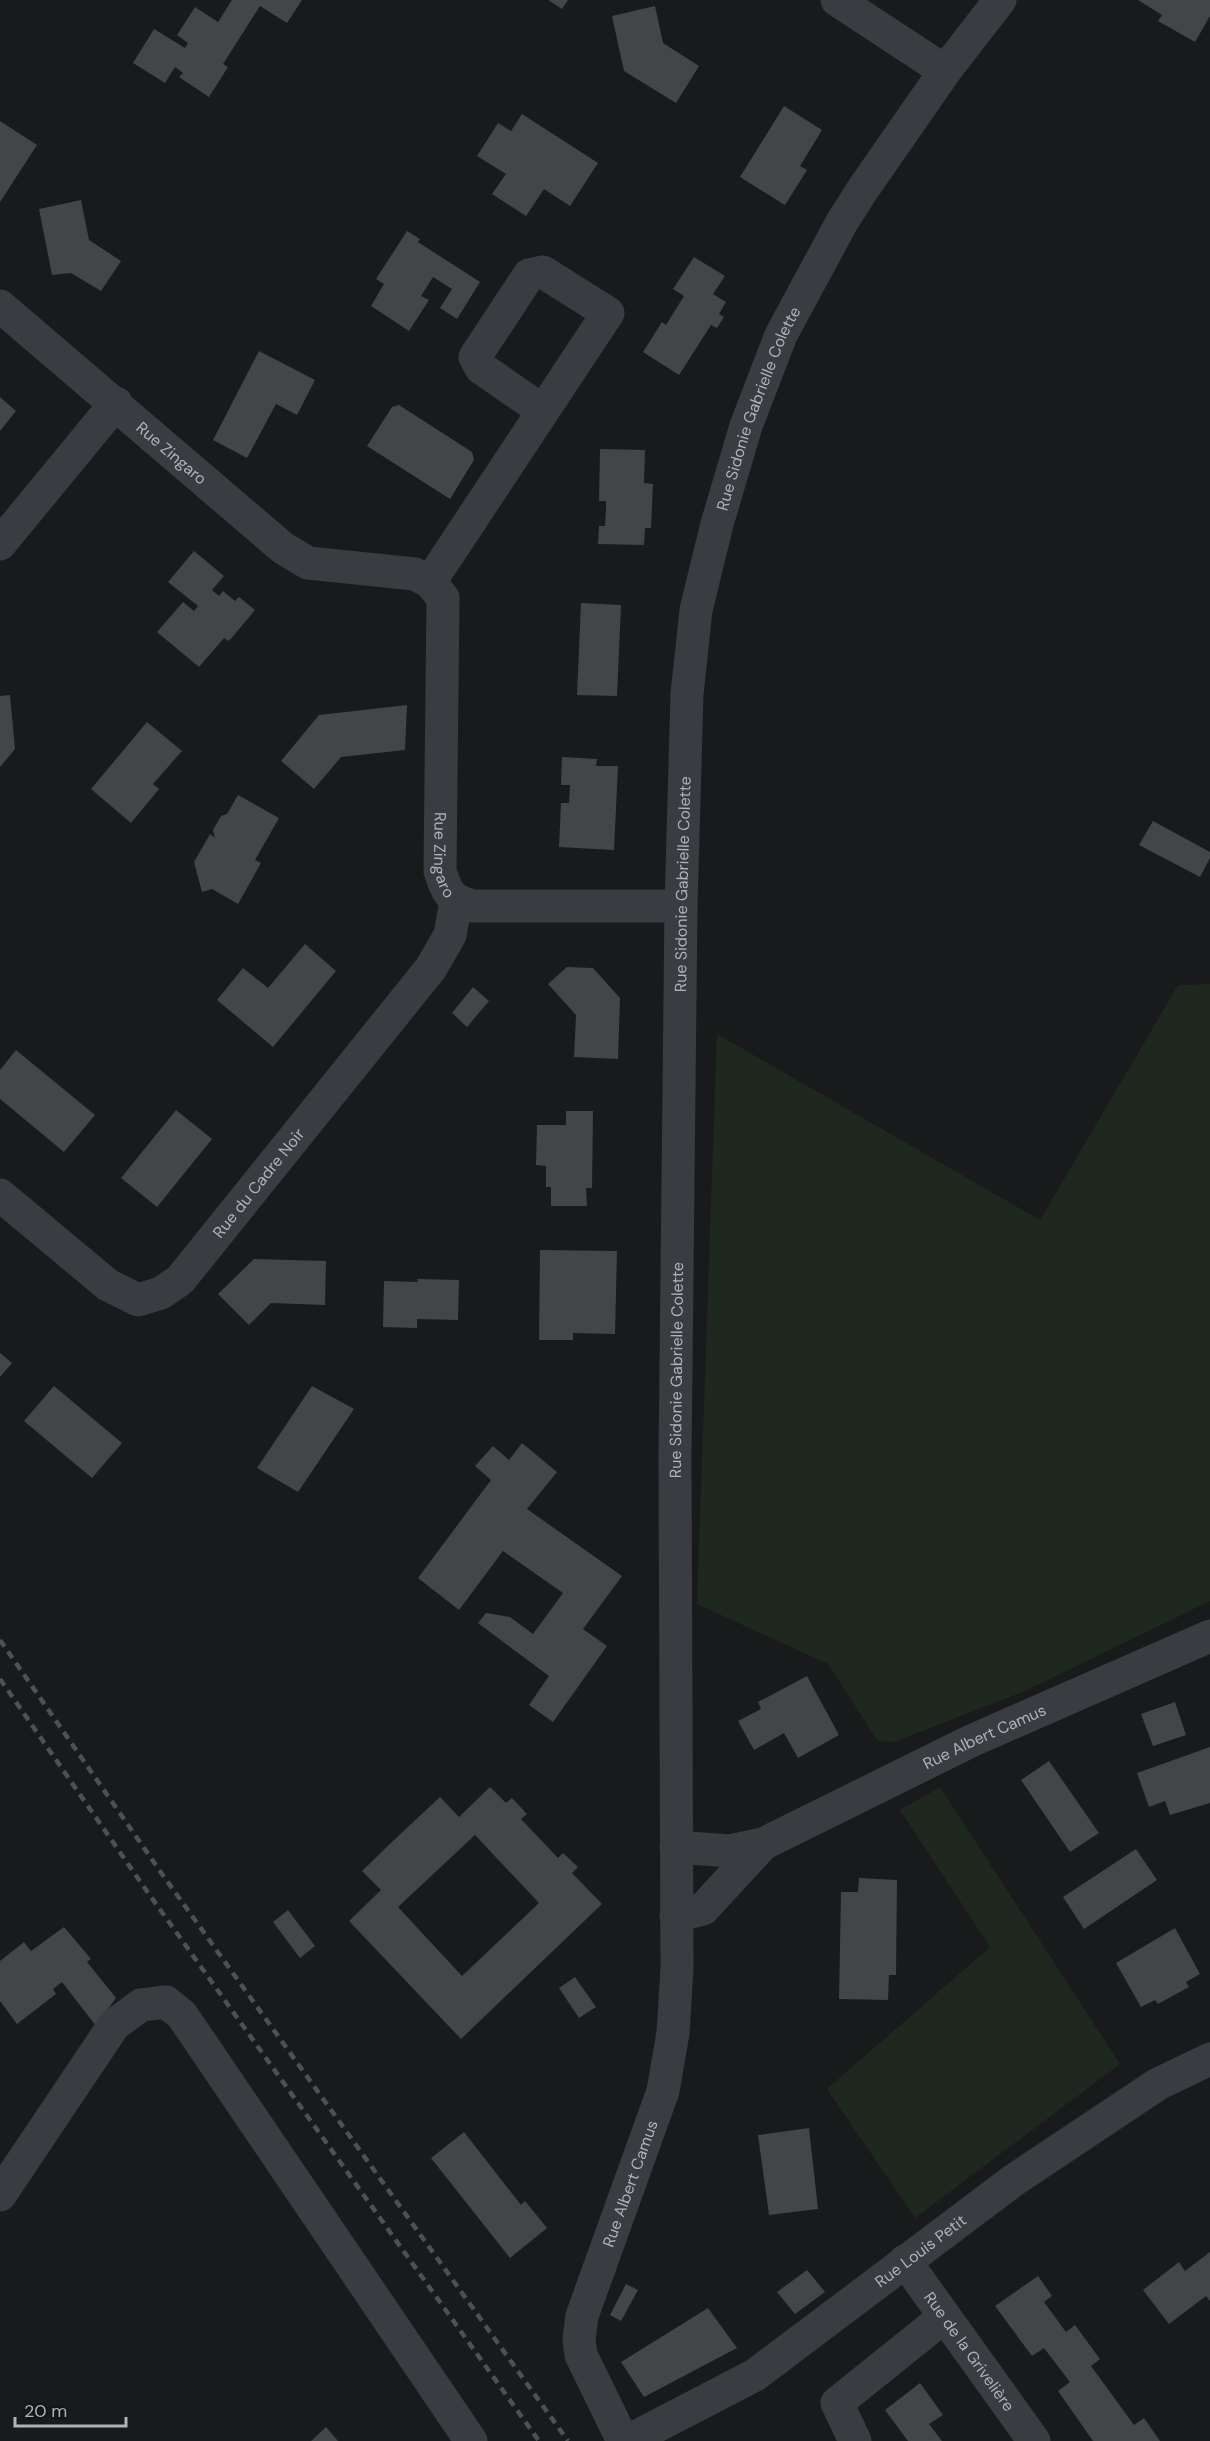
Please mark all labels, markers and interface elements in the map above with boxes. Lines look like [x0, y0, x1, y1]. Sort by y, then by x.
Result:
street label: Rue Sidonie Gabrielle Colette [712, 303, 805, 513]
street label: Rue Zingaro [132, 417, 211, 489]
street label: Rue Sidonie Gabrielle Colette [670, 776, 696, 992]
street label: Rue Zingaro [429, 812, 460, 902]
street label: Rue du Cadre Noir [208, 1124, 309, 1242]
street label: Rue Sidonie Gabrielle Colette [665, 1262, 688, 1478]
street label: Rue Albert Camus [919, 1699, 1049, 1774]
street label: Rue Albert Camus [598, 2117, 663, 2250]
street label: Rue Louis Petit [871, 2210, 970, 2292]
street label: Rue de la Grivelière [919, 2288, 1019, 2415]
scale bar [15, 2390, 126, 2428]
text: 20 m [24, 2399, 67, 2423]

